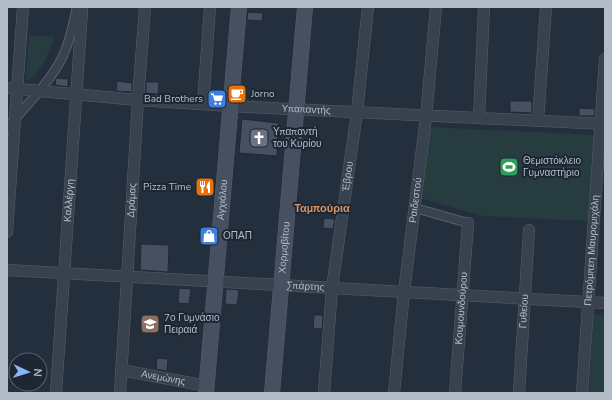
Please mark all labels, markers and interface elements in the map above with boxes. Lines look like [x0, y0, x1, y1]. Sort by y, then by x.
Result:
cafe icon: Jorno [226, 83, 248, 105]
place label: Jorno [250, 87, 275, 101]
supermarket icon: Bad Brothers [206, 88, 228, 110]
place label: Bad Brothers [144, 92, 203, 106]
street label: Υπαπαντής [281, 101, 331, 118]
place label: Υπαπαντή του Κυρίου [273, 125, 322, 151]
church icon: Υπαπαντή του Κυρίου [248, 127, 270, 149]
place label: Θεμιστόκλειο Γυμναστήριο [523, 154, 581, 180]
sports icon: Θεμιστόκλειο Γυμναστήριο [498, 156, 520, 178]
street label: Έβρου [339, 160, 357, 193]
restaurant icon: Pizza Time [194, 176, 216, 198]
street label: Ραιδεστού [406, 177, 425, 224]
street label: Καλλέργη [61, 178, 78, 222]
street label: Αγχιάλου [214, 179, 231, 221]
place label: Pizza Time [143, 180, 191, 194]
street label: Δράμας [124, 182, 140, 218]
street label: Πετρόμπεη Μαυρομιχάλη [581, 194, 603, 306]
district label: Ταμπούρια [294, 201, 350, 216]
street label: Χορμοβίτου [275, 221, 294, 274]
shop icon: ΟΠΑΠ [198, 225, 220, 247]
place label: ΟΠΑΠ [223, 229, 252, 243]
street label: Κουμουνδούρου [452, 272, 471, 345]
street label: Σπάρτης [286, 278, 325, 295]
street label: Γυθείου [516, 294, 532, 329]
place label: 7ο Γυμνάσιο Πειραιά [164, 311, 220, 337]
school or university icon: 7ο Γυμνάσιο Πειραιά [139, 313, 161, 335]
north arrow [8, 352, 48, 392]
street label: Ανεμώνης [140, 367, 187, 389]
text: N [30, 368, 45, 377]

